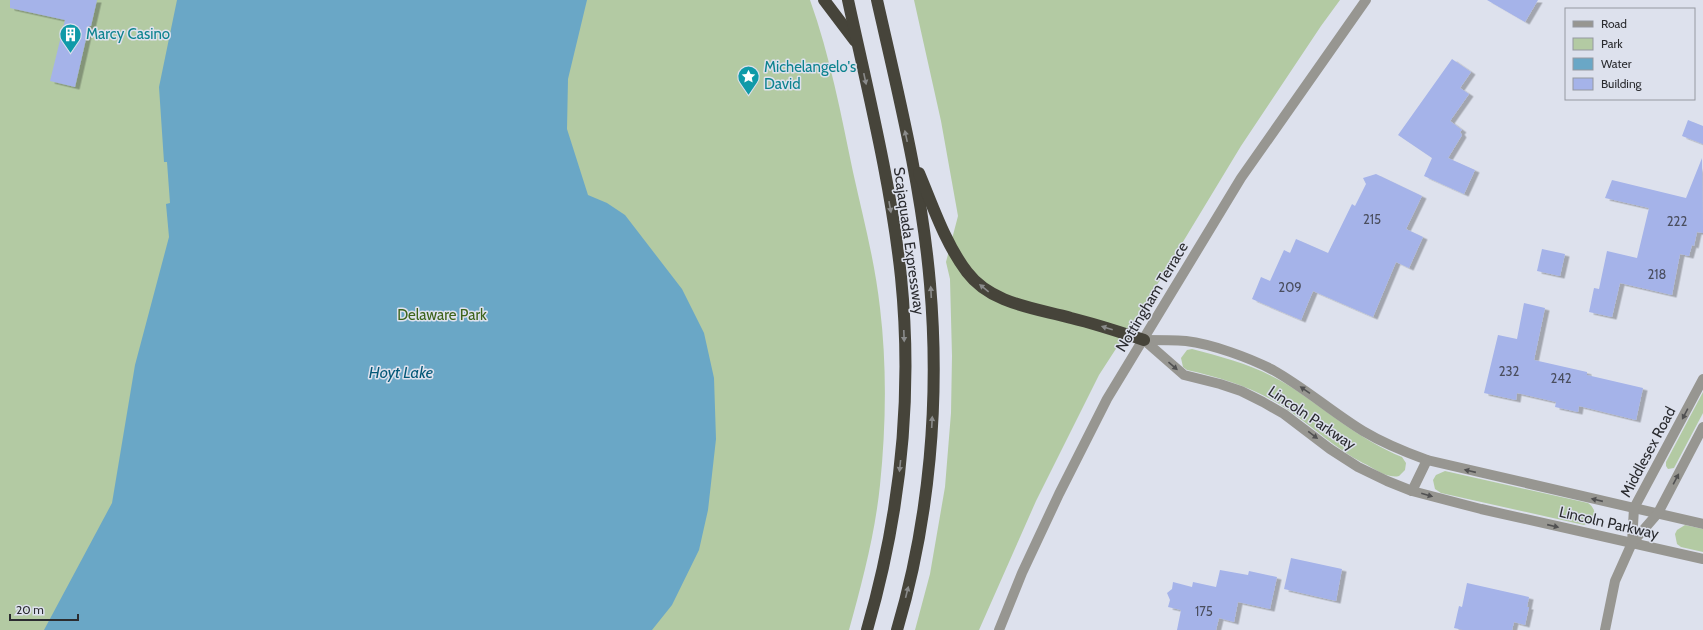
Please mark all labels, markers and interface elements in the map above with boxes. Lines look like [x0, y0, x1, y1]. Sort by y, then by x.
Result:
legend [1565, 8, 1695, 100]
text: Road [1601, 16, 1627, 31]
building icon: Marcy Casino [57, 21, 83, 54]
place label: Marcy Casino [86, 25, 170, 43]
text: Park [1601, 36, 1623, 51]
text: Water [1601, 56, 1632, 71]
place label: Michelangelo's David [764, 58, 856, 93]
place icon: Michelangelo's David [735, 63, 761, 96]
one-way arrow [862, 73, 868, 85]
text: Building [1601, 76, 1643, 91]
one-way arrow [903, 130, 909, 143]
street label: Scajaquada Expressway [890, 166, 928, 317]
one-way arrow [887, 201, 893, 213]
house number: 215 [1363, 211, 1381, 227]
house number: 222 [1667, 213, 1687, 229]
street label: Nottingham Terrace [1112, 239, 1192, 355]
house number: 218 [1648, 266, 1667, 282]
house number: 209 [1278, 279, 1302, 295]
one-way arrow [979, 283, 990, 292]
one-way arrow [927, 286, 934, 298]
park label: Delaware Park [397, 306, 487, 324]
one-way arrow [1101, 324, 1113, 330]
one-way arrow [901, 330, 908, 342]
one-way arrow [1168, 361, 1179, 370]
water label: Hoyt Lake [369, 363, 433, 382]
house number: 232 [1499, 363, 1520, 379]
house number: 242 [1550, 370, 1572, 386]
street label: Lincoln Parkway [1265, 382, 1360, 454]
one-way arrow [1300, 386, 1310, 394]
street label: Middlesex Road [1617, 404, 1679, 500]
one-way arrow [1682, 408, 1688, 420]
one-way arrow [928, 416, 935, 428]
one-way arrow [1307, 431, 1318, 440]
one-way arrow [897, 460, 903, 472]
one-way arrow [1464, 468, 1476, 474]
one-way arrow [1672, 473, 1679, 485]
one-way arrow [1421, 492, 1433, 498]
one-way arrow [1590, 496, 1603, 502]
street label: Lincoln Parkway [1557, 503, 1661, 543]
one-way arrow [1547, 523, 1560, 529]
one-way arrow [905, 586, 911, 599]
scale bar [10, 596, 78, 622]
text: 20 m [16, 602, 44, 617]
house number: 175 [1195, 603, 1213, 619]

